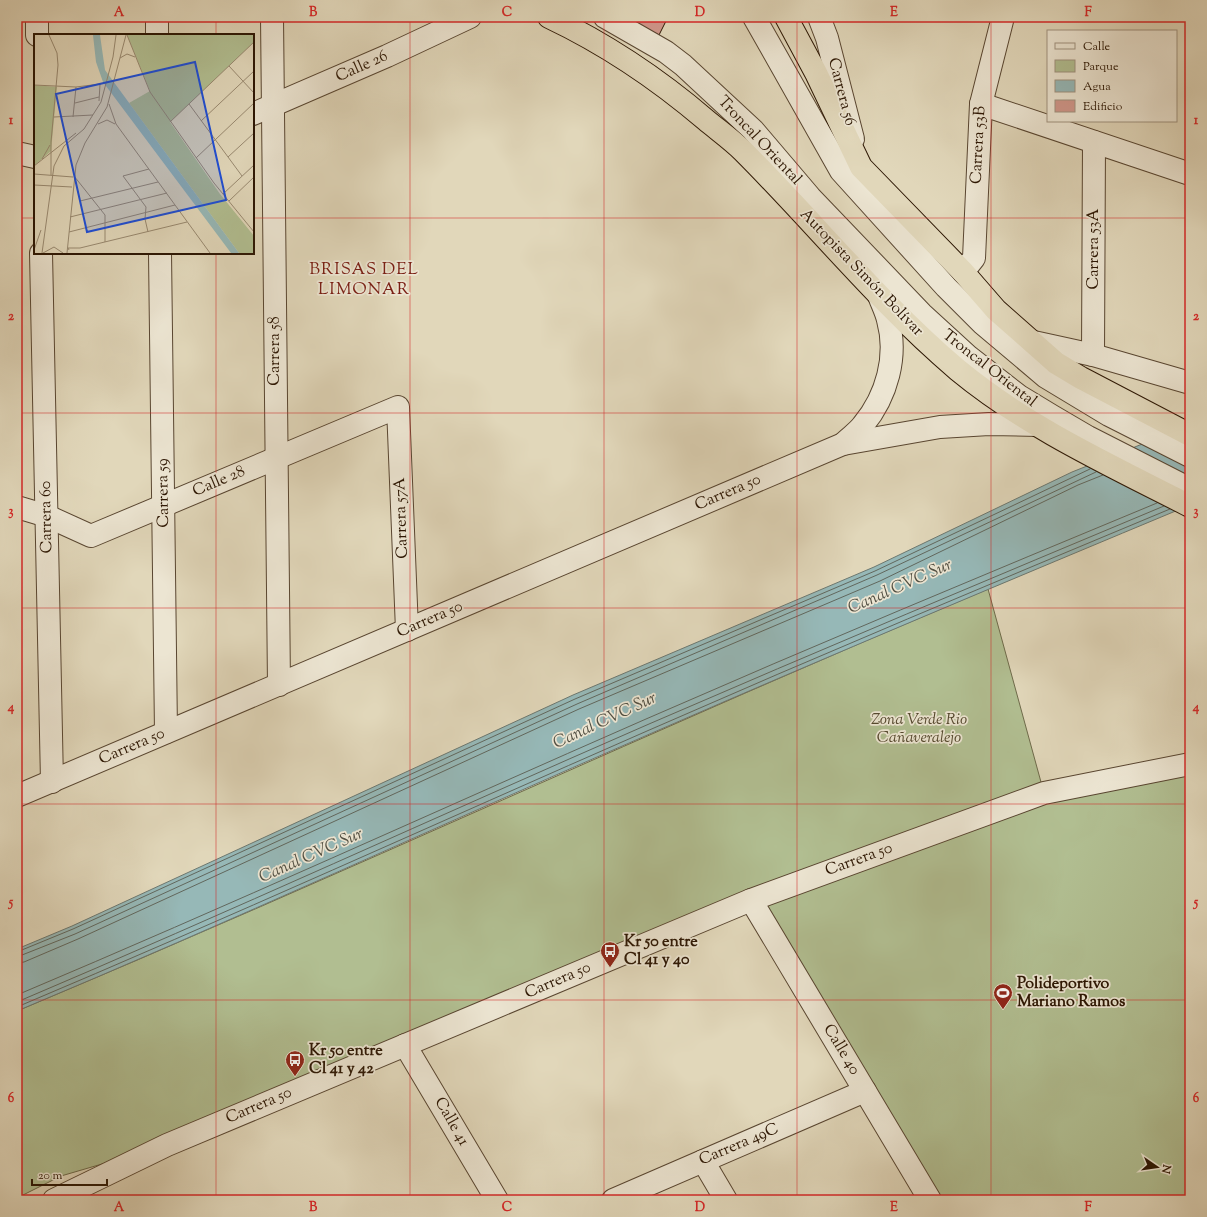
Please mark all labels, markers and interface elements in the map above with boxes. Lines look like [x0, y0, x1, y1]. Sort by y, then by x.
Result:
text: A [114, 4, 125, 22]
text: B [309, 4, 318, 22]
text: C [502, 4, 512, 22]
text: D [695, 4, 705, 22]
text: E [890, 4, 898, 22]
text: F [1084, 4, 1092, 22]
legend [1047, 30, 1177, 122]
inset map [34, 34, 254, 254]
text: Calle [1083, 38, 1111, 56]
street label: Calle 26 [332, 45, 392, 89]
street label: Carrera 56 [821, 55, 861, 129]
text: Parque [1083, 58, 1119, 76]
text: Agua [1083, 78, 1111, 96]
street label: Troncal Oriental [712, 91, 807, 191]
text: Edificio [1083, 98, 1123, 116]
street label: Carrera 53B [965, 105, 993, 185]
text: 1 [9, 112, 14, 130]
text: 1 [1194, 112, 1199, 130]
street label: Autopista Simón Bolívar [794, 204, 928, 342]
street label: Carrera 53A [1083, 208, 1106, 290]
district label: BRISAS DEL LIMONAR [309, 258, 419, 302]
text: 2 [8, 308, 15, 326]
text: 2 [1193, 308, 1200, 326]
street label: Carrera 58 [264, 316, 287, 386]
street label: Troncal Oriental [937, 325, 1042, 414]
street label: Carrera 59 [152, 458, 176, 528]
street label: Calle 28 [189, 461, 249, 503]
street label: Carrera 50 [691, 469, 765, 517]
street label: Carrera 57A [389, 477, 415, 559]
street label: Carrera 60 [35, 481, 59, 553]
text: 3 [8, 503, 14, 521]
text: 3 [1193, 503, 1199, 521]
water label: Canal CVC Sur [844, 553, 956, 621]
street label: Carrera 50 [393, 596, 467, 644]
water label: Canal CVC Sur [549, 687, 661, 755]
text: 4 [7, 699, 15, 717]
text: 4 [1192, 699, 1200, 717]
park label: Zona Verde Rio Cañaveralejo [871, 709, 967, 750]
street label: Carrera 50 [95, 723, 169, 771]
water label: Canal CVC Sur [255, 822, 367, 890]
street label: Carrera 50 [822, 837, 896, 883]
text: 5 [8, 894, 14, 912]
text: 5 [1193, 894, 1199, 912]
place label: Kr 50 entre Cl 41 y 40 [624, 931, 698, 972]
bus stop icon: Kr 50 entre Cl 41 y 40 [599, 940, 621, 968]
street label: Carrera 50 [521, 957, 595, 1005]
place label: Polideportivo Mariano Ramos [1017, 973, 1125, 1014]
sports icon: Polideportivo Mariano Ramos [992, 982, 1014, 1010]
street label: Calle 40 [817, 1020, 865, 1080]
place label: Kr 50 entre Cl 41 y 42 [309, 1040, 383, 1081]
bus stop icon: Kr 50 entre Cl 41 y 42 [284, 1049, 306, 1077]
street label: Carrera 50 [222, 1082, 296, 1130]
text: 6 [8, 1090, 15, 1108]
text: 6 [1193, 1090, 1200, 1108]
street label: Calle 41 [428, 1093, 475, 1151]
street label: Carrera 49C [696, 1118, 782, 1172]
north arrow [1137, 1147, 1177, 1187]
scale bar [32, 1161, 107, 1187]
text: N [1157, 1162, 1175, 1175]
text: 20 m [38, 1167, 63, 1185]
text: A [114, 1199, 125, 1217]
text: B [309, 1199, 318, 1217]
text: C [502, 1199, 512, 1217]
text: D [695, 1199, 705, 1217]
text: E [890, 1199, 898, 1217]
text: F [1084, 1199, 1092, 1217]

